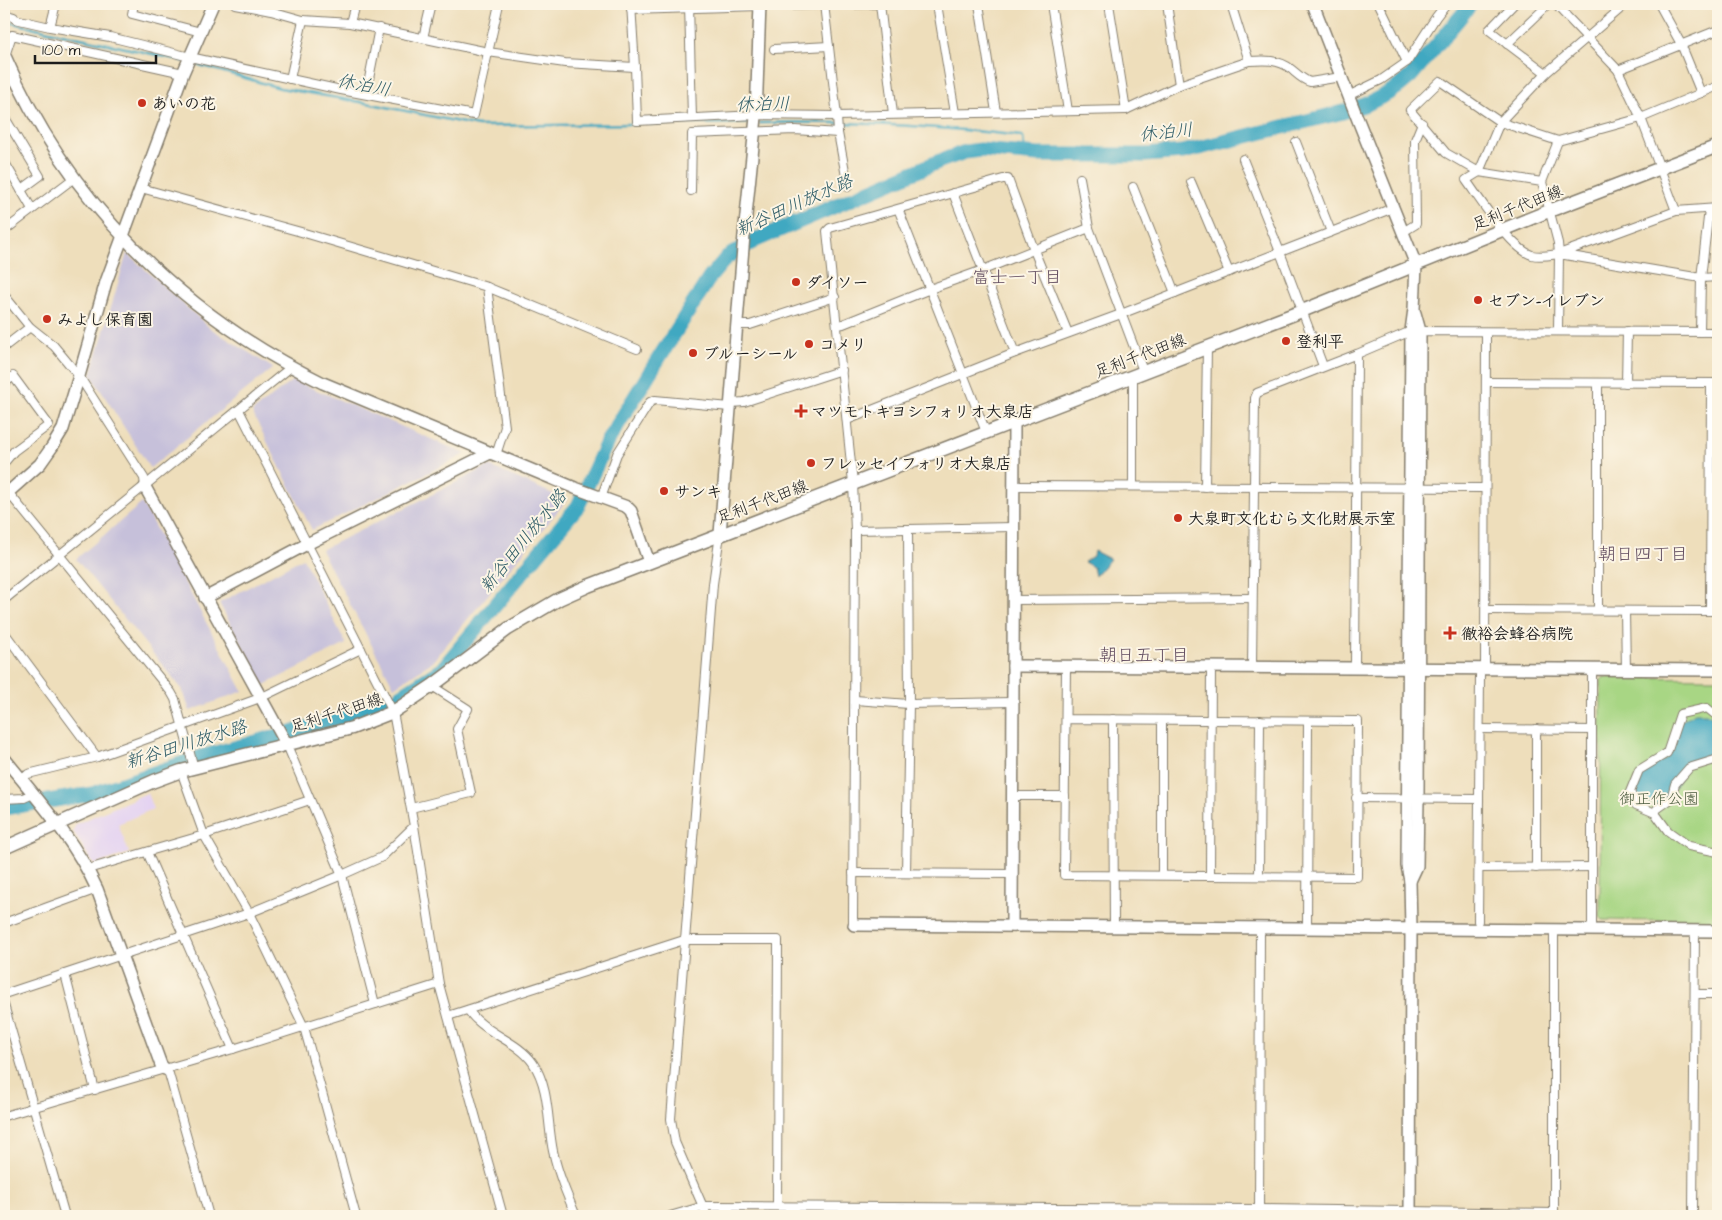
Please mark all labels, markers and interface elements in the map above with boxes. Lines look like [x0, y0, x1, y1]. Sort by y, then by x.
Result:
scale bar [35, 32, 156, 64]
text: 100 m [42, 40, 81, 61]
water label: 休泊川 [335, 68, 393, 103]
water label: 休泊川 [736, 92, 790, 117]
place label: あいの花 [152, 93, 216, 115]
marker: あいの花 [136, 97, 148, 109]
water label: 休泊川 [1138, 117, 1194, 148]
water label: 新谷田川放水路 [732, 168, 858, 243]
street label: 足利千代田線 [1469, 180, 1566, 236]
district label: 富士一丁目 [972, 265, 1062, 290]
place label: ダイソー [806, 272, 868, 294]
marker: ダイソー [790, 276, 802, 288]
place label: セブン-イレブン [1488, 290, 1605, 312]
marker: セブン-イレブン [1472, 294, 1484, 306]
place label: みよし保育園 [57, 309, 153, 331]
marker: みよし保育園 [41, 313, 53, 325]
street label: 足利千代田線 [1092, 328, 1189, 383]
place label: 登利平 [1296, 331, 1344, 353]
place label: コメリ [819, 334, 867, 356]
marker: 登利平 [1280, 335, 1292, 347]
marker: コメリ [803, 338, 815, 350]
place label: ブルーシール [703, 343, 798, 365]
marker: ブルーシール [687, 347, 699, 359]
place label: マツモトキヨシフォリオ大泉店 [811, 401, 1034, 423]
marker: マツモトキヨシフォリオ大泉店 [795, 405, 807, 417]
place label: フレッセイフォリオ大泉店 [821, 453, 1012, 475]
marker: フレッセイフォリオ大泉店 [805, 457, 817, 469]
street label: 足利千代田線 [714, 474, 811, 529]
place label: サンキ [674, 481, 722, 503]
water label: 新谷田川放水路 [474, 484, 573, 598]
marker: サンキ [658, 485, 670, 497]
place label: 大泉町文化むら文化財展示室 [1188, 508, 1396, 530]
marker: 大泉町文化むら文化財展示室 [1172, 512, 1184, 524]
district label: 朝日四丁目 [1598, 542, 1688, 567]
place label: 徹裕会蜂谷病院 [1461, 623, 1573, 645]
marker: 徹裕会蜂谷病院 [1443, 626, 1457, 640]
district label: 朝日五丁目 [1099, 643, 1189, 668]
street label: 足利千代田線 [287, 688, 385, 738]
water label: 新谷田川放水路 [122, 714, 251, 775]
park label: 御正作公園 [1619, 788, 1699, 810]

